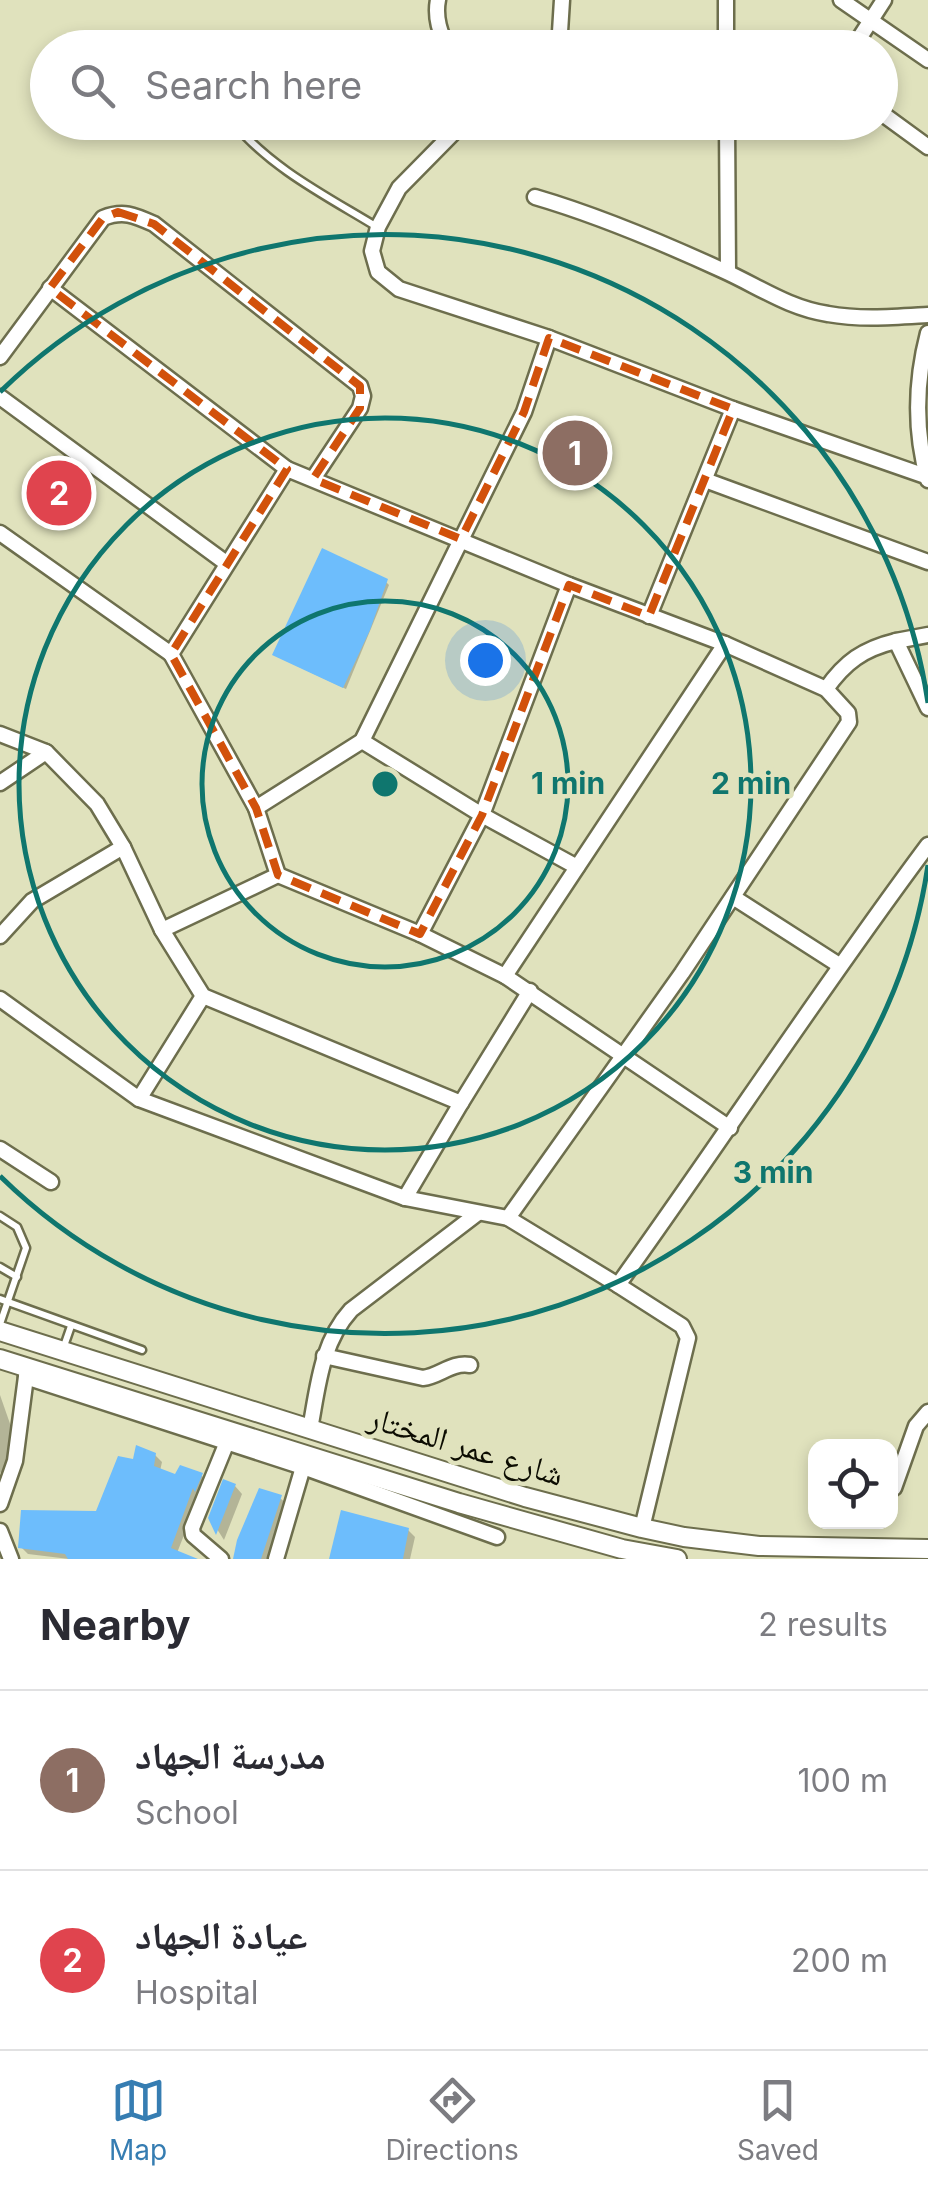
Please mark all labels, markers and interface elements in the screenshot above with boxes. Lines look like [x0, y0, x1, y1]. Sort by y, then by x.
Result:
search box [30, 30, 898, 140]
icon: search [65, 58, 120, 113]
text: Search here [145, 62, 362, 108]
pin: 1 [542, 416, 608, 490]
pin: 2 [27, 456, 92, 530]
your location [460, 635, 511, 686]
text: 1 min [531, 765, 605, 801]
text: 2 min [711, 765, 791, 801]
centre of rings [367, 766, 403, 802]
text: 3 min [733, 1154, 813, 1190]
street label: شارع عمر المختار [363, 1397, 568, 1495]
map controls [808, 1439, 898, 1529]
button: locate [808, 1439, 898, 1529]
text: Nearby [40, 1599, 191, 1650]
text: 2 results [758, 1605, 888, 1644]
text: مدرسة الجهاد [135, 1732, 326, 1778]
text: 1 [66, 1761, 79, 1800]
text: 100 m [798, 1761, 888, 1800]
text: School [135, 1793, 239, 1832]
text: عيادة الجهاد [135, 1912, 308, 1958]
text: 2 [62, 1941, 83, 1980]
text: 200 m [791, 1941, 888, 1980]
text: Hospital [135, 1973, 259, 2012]
tab: Map [109, 2073, 167, 2167]
tab: Directions [385, 2073, 519, 2167]
tab: Saved [737, 2073, 819, 2167]

